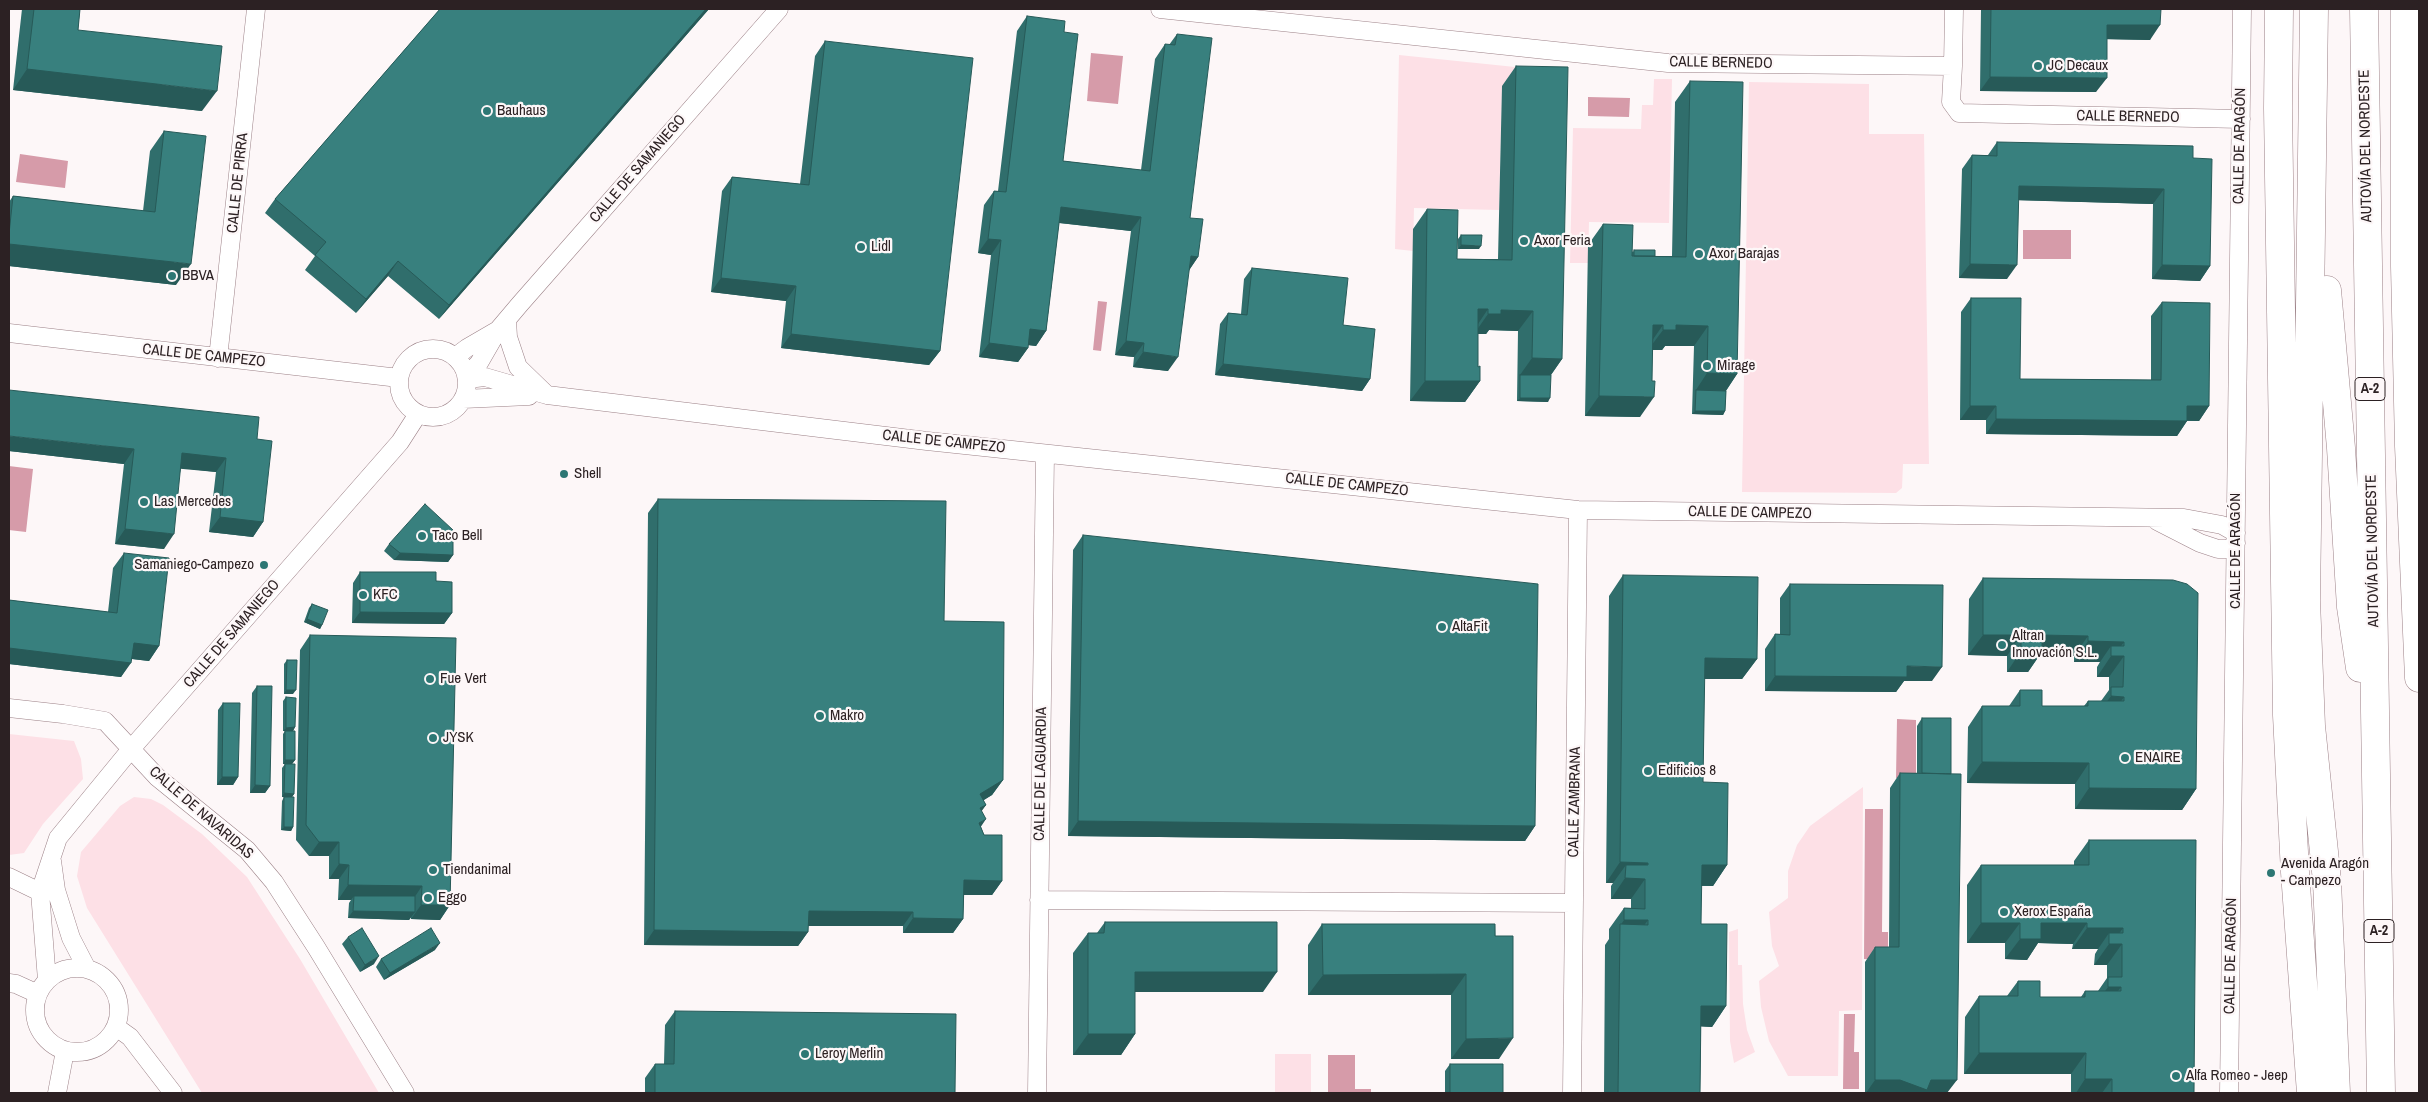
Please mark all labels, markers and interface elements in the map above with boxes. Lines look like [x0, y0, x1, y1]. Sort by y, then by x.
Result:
street label: CALLE BERNEDO [1669, 53, 1773, 73]
place label: JC Decaux [2048, 57, 2108, 75]
marker: JC Decaux [2032, 60, 2044, 72]
street label: AUTOVÍA DEL NORDESTE [2356, 69, 2376, 223]
street label: CALLE DE ARAGÓN [2230, 88, 2250, 204]
place label: Bauhaus [497, 102, 546, 120]
marker: Bauhaus [481, 105, 493, 117]
street label: CALLE BERNEDO [2076, 107, 2180, 127]
street label: CALLE DE SAMANIEGO [586, 111, 690, 227]
street label: CALLE DE PIRRA [224, 132, 252, 234]
place label: Axor Feria [1534, 232, 1591, 250]
marker: Axor Feria [1518, 235, 1530, 247]
place label: Lidl [871, 238, 891, 256]
marker: Lidl [855, 241, 867, 253]
place label: Axor Barajas [1709, 245, 1779, 263]
marker: Axor Barajas [1693, 248, 1705, 260]
place label: BBVA [182, 267, 214, 285]
marker: BBVA [166, 270, 178, 282]
street label: CALLE DE CAMPEZO [142, 341, 266, 371]
place label: Mirage [1717, 357, 1755, 375]
marker: Mirage [1701, 360, 1713, 372]
road number: A-2 [2355, 378, 2385, 400]
street label: CALLE DE CAMPEZO [882, 427, 1006, 457]
place label: Shell [574, 465, 601, 483]
marker: Shell [558, 468, 570, 480]
street label: CALLE DE CAMPEZO [1285, 470, 1409, 500]
street label: AUTOVÍA DEL NORDESTE [2363, 474, 2383, 628]
place label: Las Mercedes [154, 493, 231, 511]
street label: CALLE DE ARAGÓN [2227, 493, 2245, 609]
marker: Las Mercedes [138, 496, 150, 508]
street label: CALLE DE CAMPEZO [1688, 503, 1812, 523]
place label: Taco Bell [432, 527, 482, 545]
marker: Taco Bell [416, 530, 428, 542]
place label: Samaniego-Campezo [134, 556, 254, 574]
marker: Samaniego-Campezo [258, 559, 270, 571]
street label: CALLE DE SAMANIEGO [180, 576, 284, 692]
place label: KFC [373, 586, 398, 604]
marker: KFC [357, 589, 369, 601]
place label: AltaFit [1452, 618, 1488, 636]
marker: AltaFit [1436, 621, 1448, 633]
place label: Altran Innovación S.L. [2012, 627, 2097, 662]
marker: Altran Innovación S.L. [1996, 639, 2008, 651]
place label: Fue Vert [440, 670, 486, 688]
marker: Fue Vert [424, 673, 436, 685]
place label: Makro [830, 707, 864, 725]
street label: CALLE DE LAGUARDIA [1031, 707, 1051, 841]
marker: Makro [814, 710, 826, 722]
place label: JYSK [443, 729, 474, 747]
marker: JYSK [427, 732, 439, 744]
street label: CALLE ZAMBRANA [1565, 746, 1585, 858]
place label: ENAIRE [2135, 749, 2181, 767]
marker: ENAIRE [2119, 752, 2131, 764]
place label: Edificios 8 [1658, 762, 1716, 780]
street label: CALLE DE NAVARIDAS [145, 763, 257, 863]
marker: Edificios 8 [1642, 765, 1654, 777]
place label: Avenida Aragón - Campezo [2281, 855, 2369, 890]
place label: Tiendanimal [443, 861, 511, 879]
marker: Tiendanimal [427, 864, 439, 876]
marker: Avenida Aragón - Campezo [2265, 867, 2277, 879]
place label: Eggo [438, 889, 467, 907]
marker: Eggo [422, 892, 434, 904]
street label: CALLE DE ARAGÓN [2221, 898, 2241, 1014]
place label: Xerox España [2014, 903, 2091, 921]
marker: Xerox España [1998, 906, 2010, 918]
road number: A-2 [2364, 919, 2394, 942]
place label: Leroy Merlin [815, 1045, 883, 1063]
marker: Leroy Merlin [799, 1048, 811, 1060]
place label: Alfa Romeo - Jeep [2186, 1067, 2288, 1085]
marker: Alfa Romeo - Jeep [2170, 1070, 2182, 1082]

